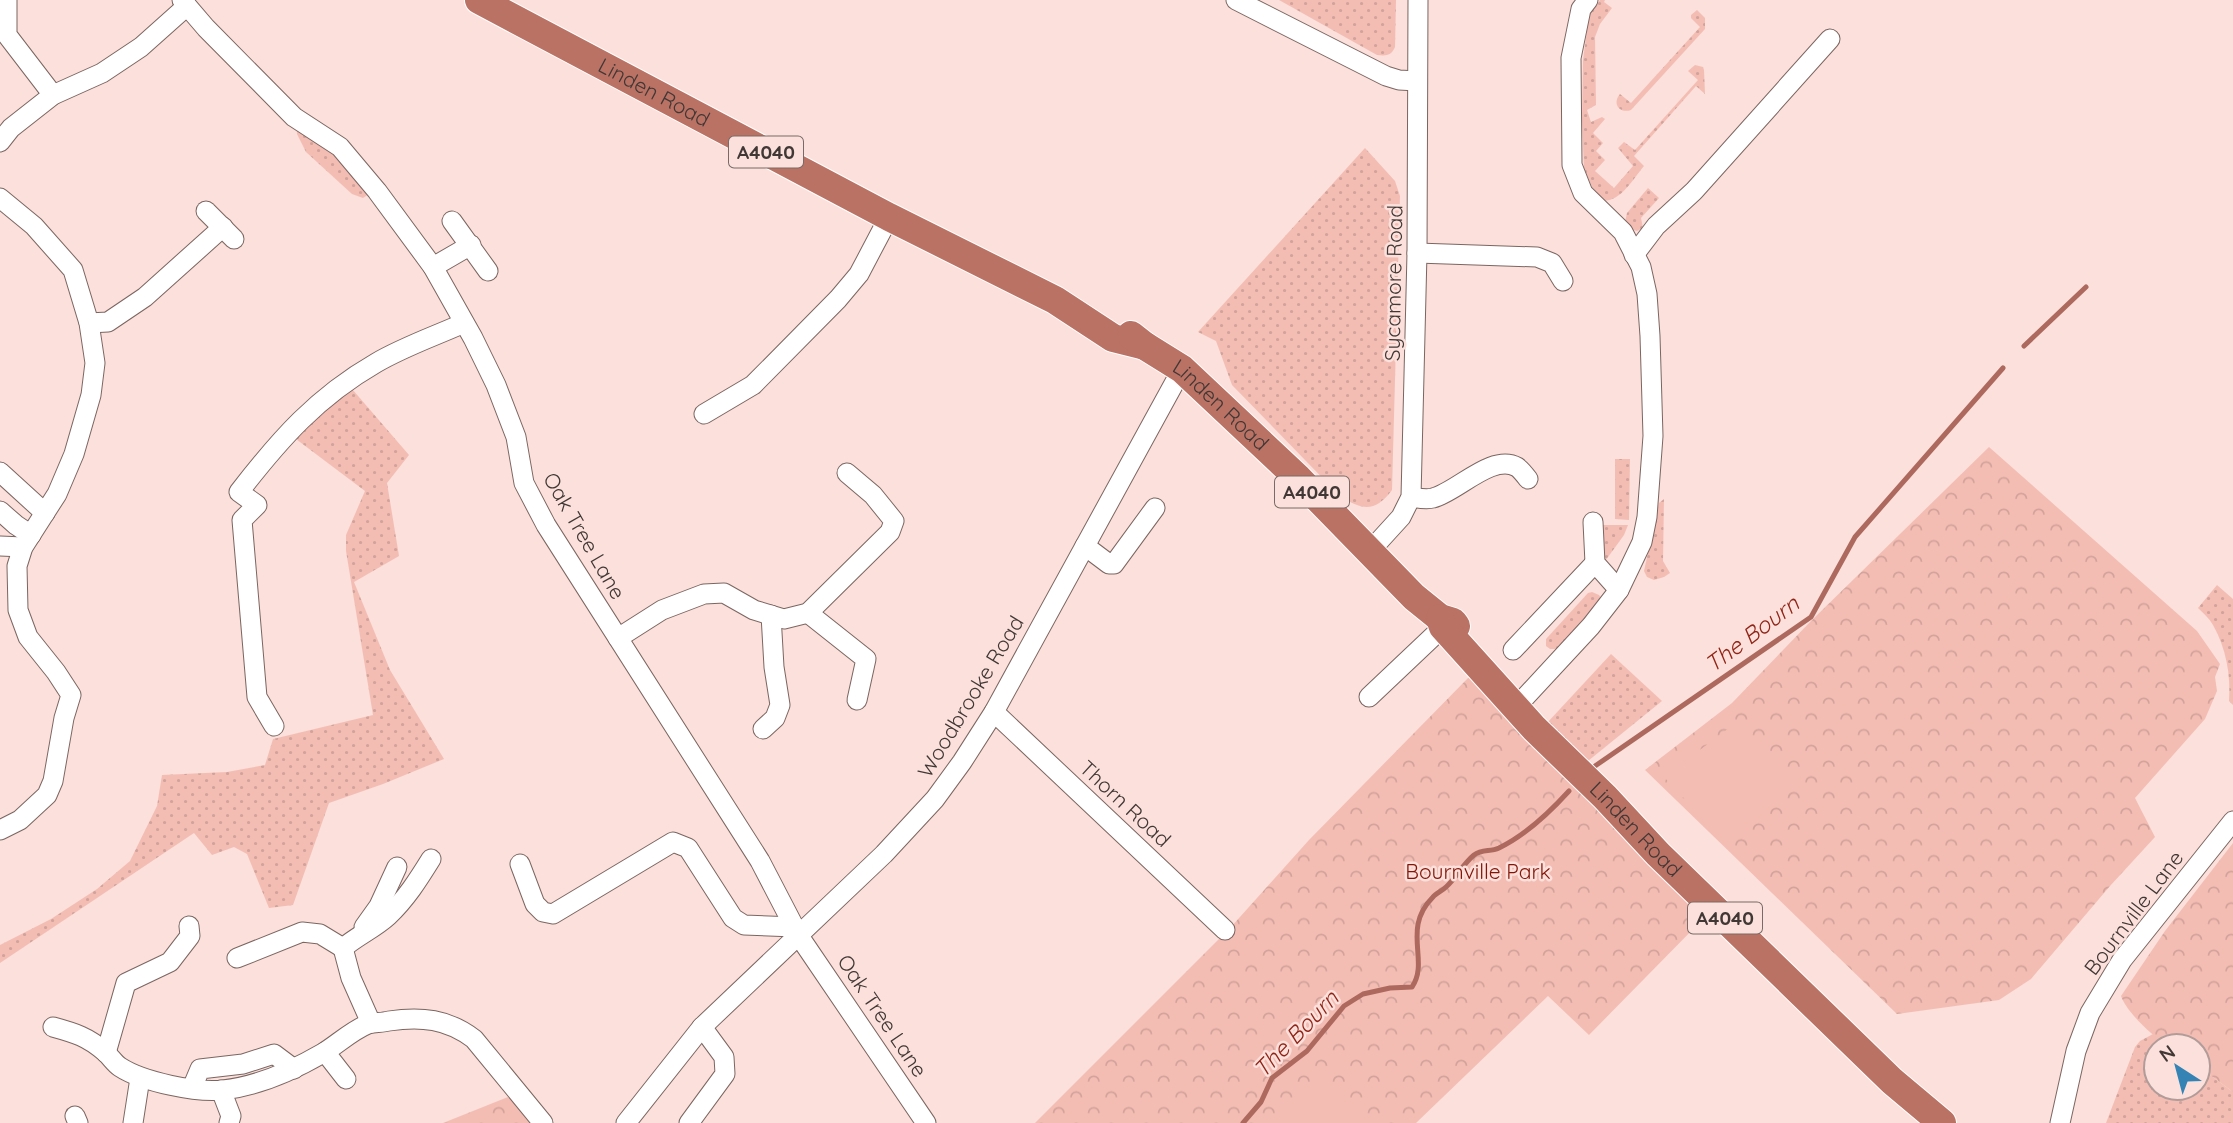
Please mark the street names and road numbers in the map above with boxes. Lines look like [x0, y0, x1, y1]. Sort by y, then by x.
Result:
street label: Linden Road [594, 52, 715, 132]
road number: A4040 [729, 136, 803, 168]
street label: Sycamore Road [1379, 205, 1407, 361]
street label: Linden Road [1168, 353, 1275, 456]
street label: Oak Tree Lane [538, 467, 632, 604]
road number: A4040 [1275, 477, 1349, 508]
street label: Woodbrooke Road [912, 611, 1029, 782]
street label: Thorn Road [1075, 754, 1177, 852]
street label: Linden Road [1585, 775, 1688, 882]
street label: Bournville Lane [2078, 845, 2188, 980]
road number: A4040 [1688, 902, 1762, 934]
street label: Oak Tree Lane [832, 949, 933, 1082]

